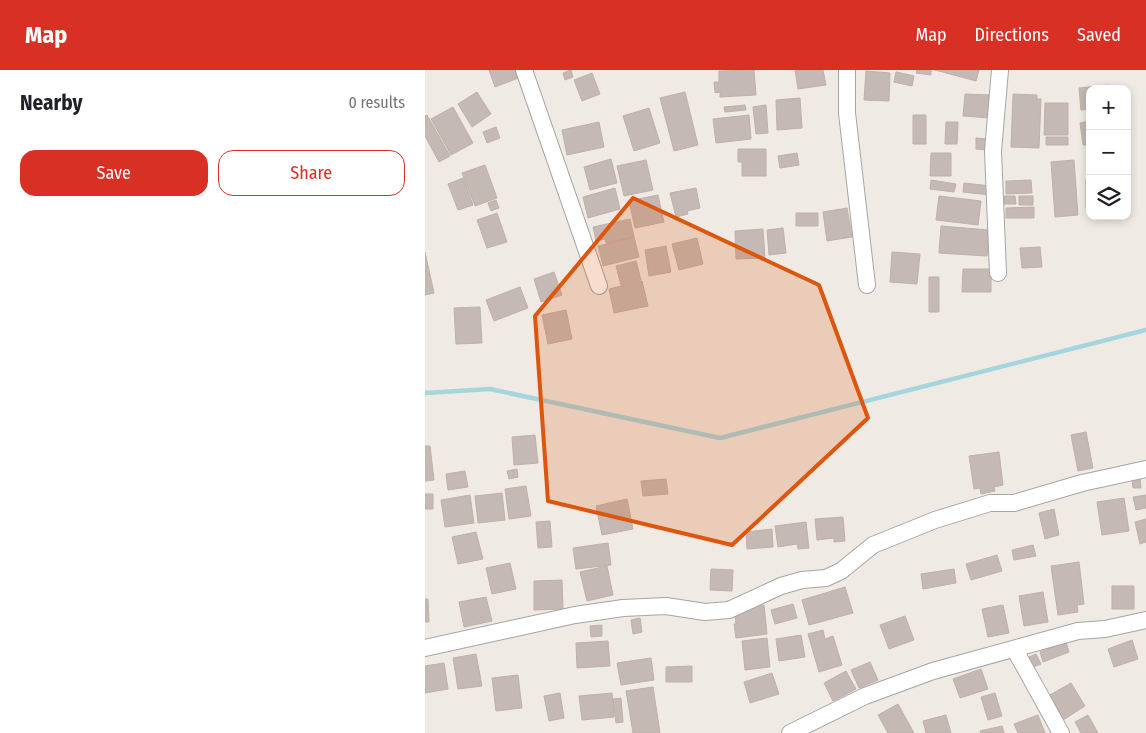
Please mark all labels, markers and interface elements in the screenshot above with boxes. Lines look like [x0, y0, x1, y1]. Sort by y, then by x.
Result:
text: Map [25, 21, 67, 49]
text: Map [915, 24, 947, 46]
text: Directions [975, 24, 1049, 46]
text: Saved [1077, 24, 1121, 46]
map controls [1086, 85, 1131, 220]
button: + [1086, 85, 1131, 130]
text: Nearby [20, 90, 82, 116]
text: 0 results [348, 93, 405, 112]
button: − [1086, 130, 1131, 175]
button: Save [20, 150, 208, 196]
button: Share [218, 150, 405, 196]
button: layers [1086, 175, 1131, 220]

